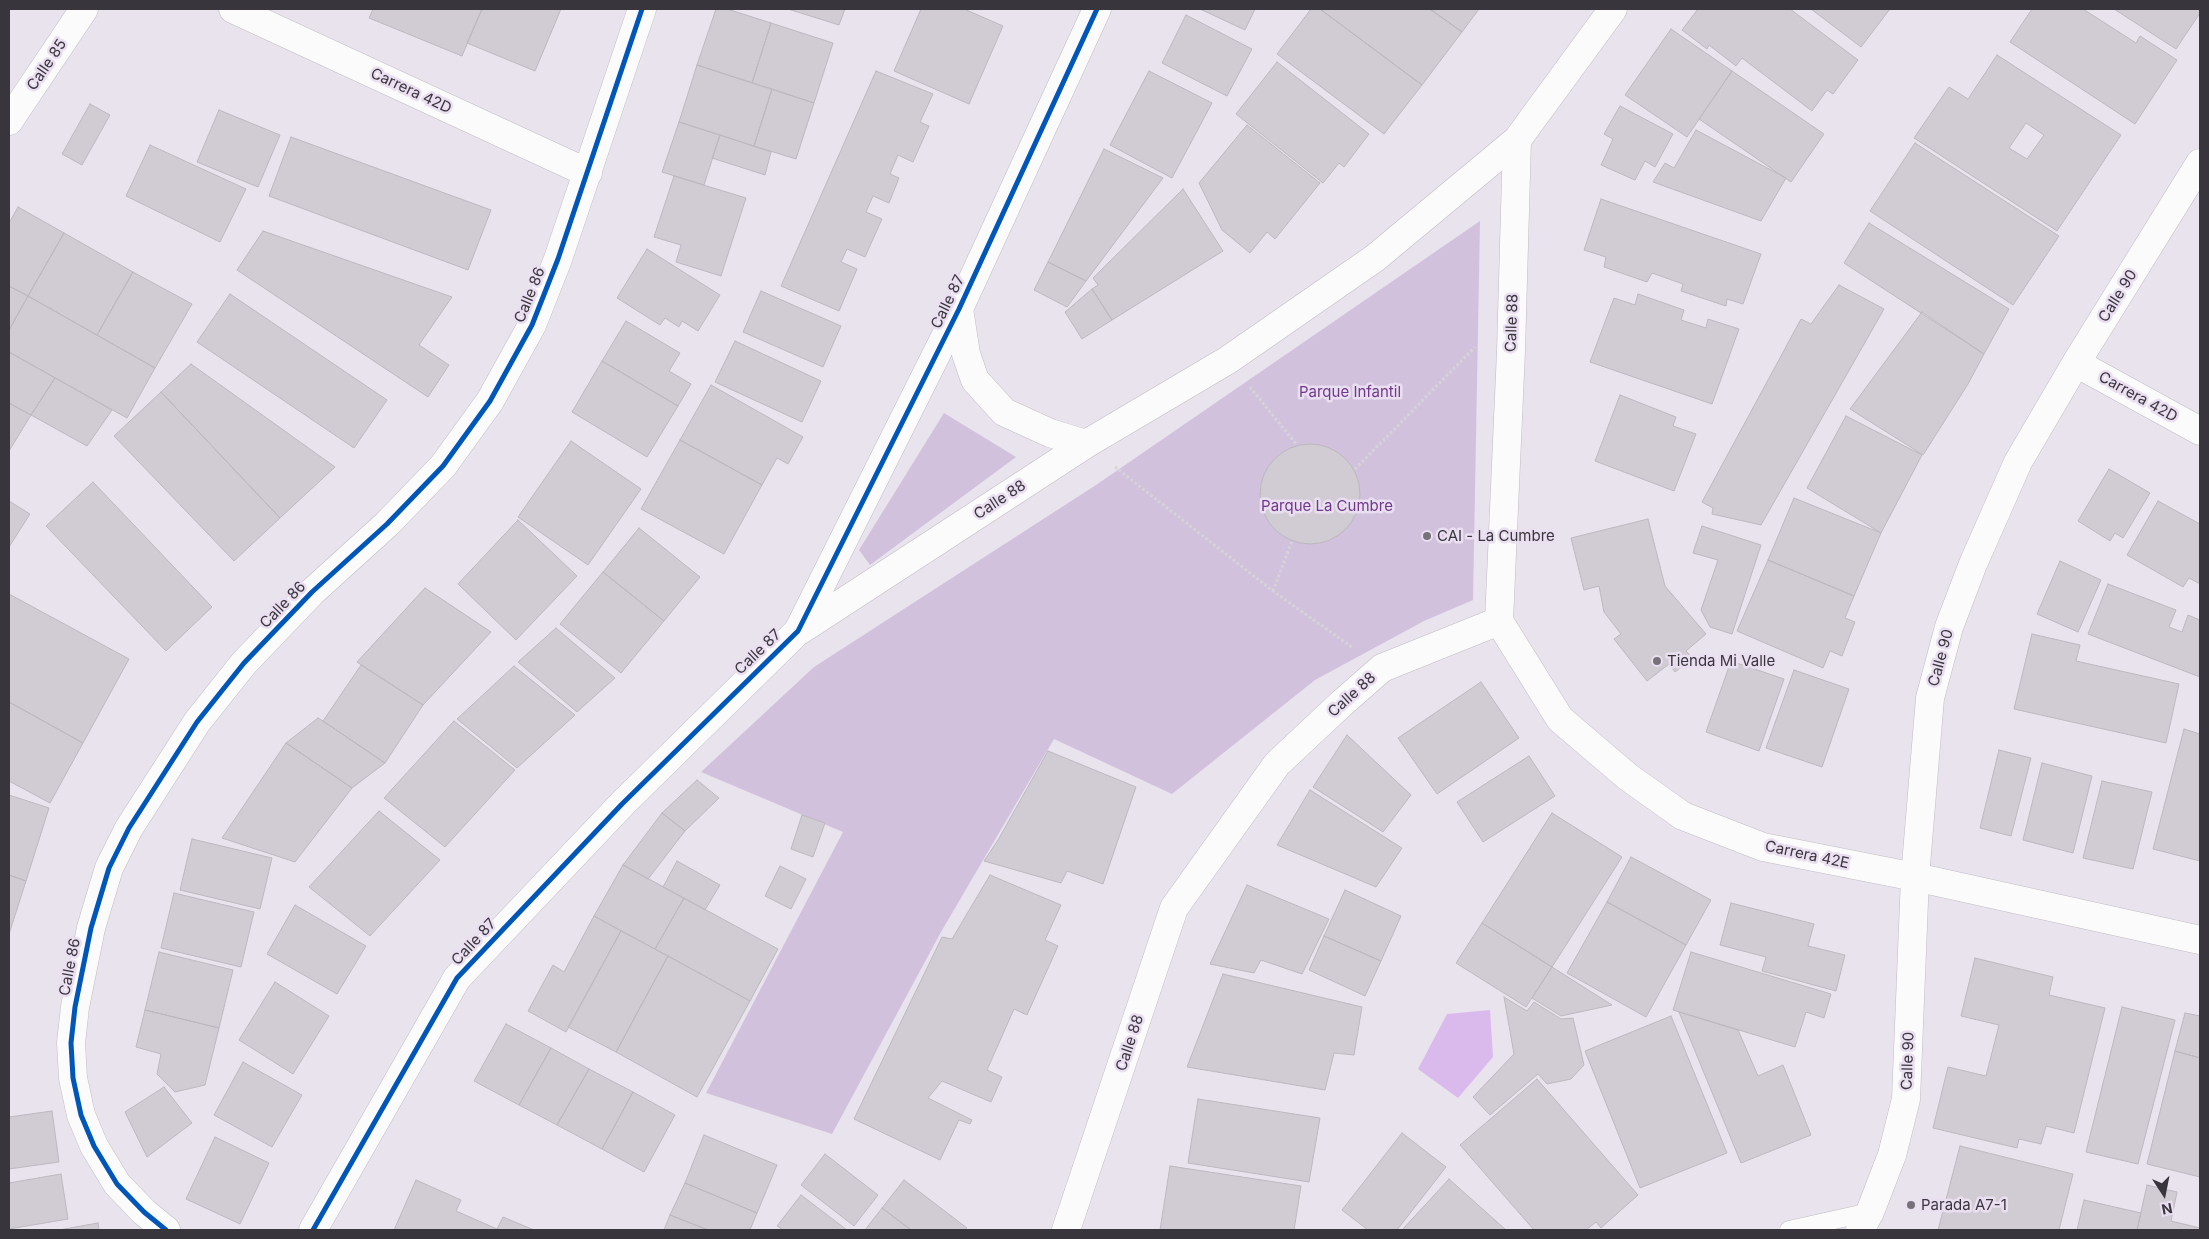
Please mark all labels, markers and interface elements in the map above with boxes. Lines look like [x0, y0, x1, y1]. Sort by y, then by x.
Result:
street label: Calle 85 [23, 36, 71, 94]
street label: Carrera 42D [368, 64, 454, 118]
street label: Calle 86 [511, 265, 549, 325]
street label: Calle 90 [2095, 266, 2141, 326]
street label: Calle 87 [927, 272, 969, 332]
street label: Calle 88 [1502, 294, 1522, 352]
street label: Carrera 42D [2095, 368, 2181, 426]
park label: Parque Infantil [1299, 383, 1401, 401]
street label: Calle 88 [971, 477, 1029, 523]
park label: Parque La Cumbre [1261, 497, 1393, 515]
place label: CAI - La Cumbre [1437, 527, 1555, 545]
marker: CAI - La Cumbre [1421, 530, 1433, 542]
street label: Calle 86 [256, 578, 310, 632]
street label: Calle 87 [731, 626, 785, 678]
street label: Calle 90 [1925, 627, 1957, 689]
place label: Tienda Mi Valle [1667, 652, 1775, 670]
marker: Tienda Mi Valle [1651, 655, 1663, 667]
street label: Calle 88 [1324, 669, 1380, 721]
street label: Carrera 42E [1763, 837, 1851, 873]
street label: Calle 87 [448, 915, 500, 969]
street label: Calle 86 [56, 937, 84, 997]
street label: Calle 88 [1112, 1013, 1148, 1073]
street label: Calle 90 [1898, 1032, 1918, 1090]
north arrow [2139, 1169, 2189, 1219]
place label: Parada A7-1 [1921, 1196, 2007, 1214]
marker: Parada A7-1 [1905, 1199, 1917, 1211]
text: N [2160, 1200, 2174, 1219]

